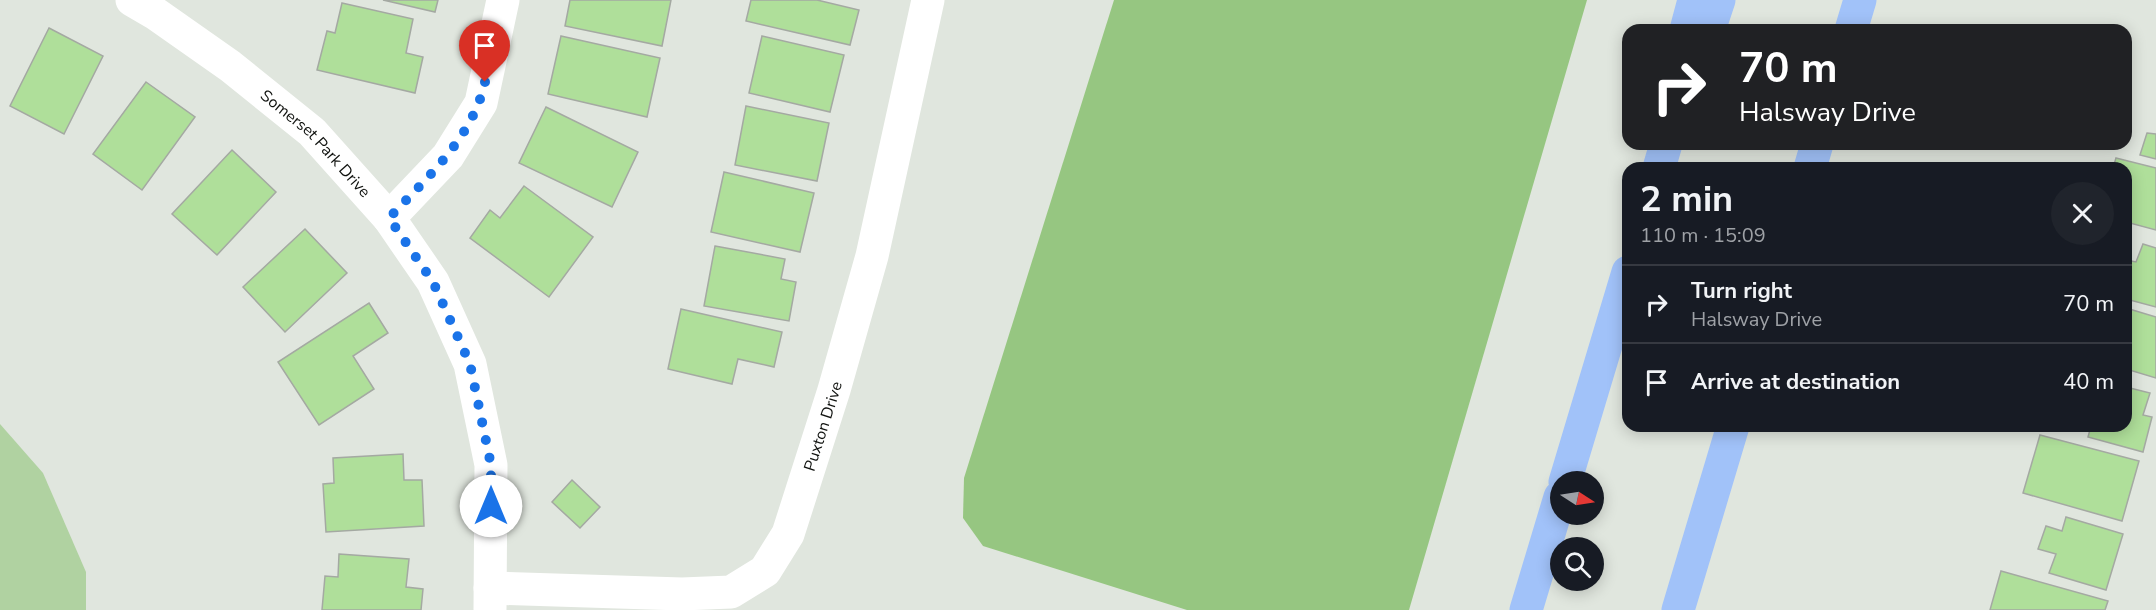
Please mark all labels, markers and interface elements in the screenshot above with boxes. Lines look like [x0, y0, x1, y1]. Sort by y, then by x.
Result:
pin [459, 20, 510, 82]
icon: arrive [468, 29, 501, 62]
text: 70 m [1739, 40, 1838, 97]
icon: right [1640, 48, 1718, 126]
street label: Somerset Park Drive [256, 85, 375, 202]
text: Halsway Drive [1739, 94, 1916, 131]
text: 2 min [1640, 175, 1733, 224]
button: close [2051, 182, 2114, 245]
text: 110 m · 15:09 [1640, 222, 1766, 249]
text: Turn right [1691, 276, 1792, 306]
icon: right [1640, 288, 1673, 321]
text: 70 m [2063, 289, 2114, 319]
text: Halsway Drive [1691, 306, 1822, 333]
icon: arrive [1640, 366, 1673, 399]
text: Arrive at destination [1691, 367, 1900, 397]
text: 40 m [2063, 367, 2114, 397]
street label: Puxton Drive [799, 379, 848, 474]
north arrow [1550, 471, 1604, 525]
map controls [1550, 471, 1604, 591]
position arrow [459, 474, 523, 538]
button: search [1550, 537, 1604, 591]

